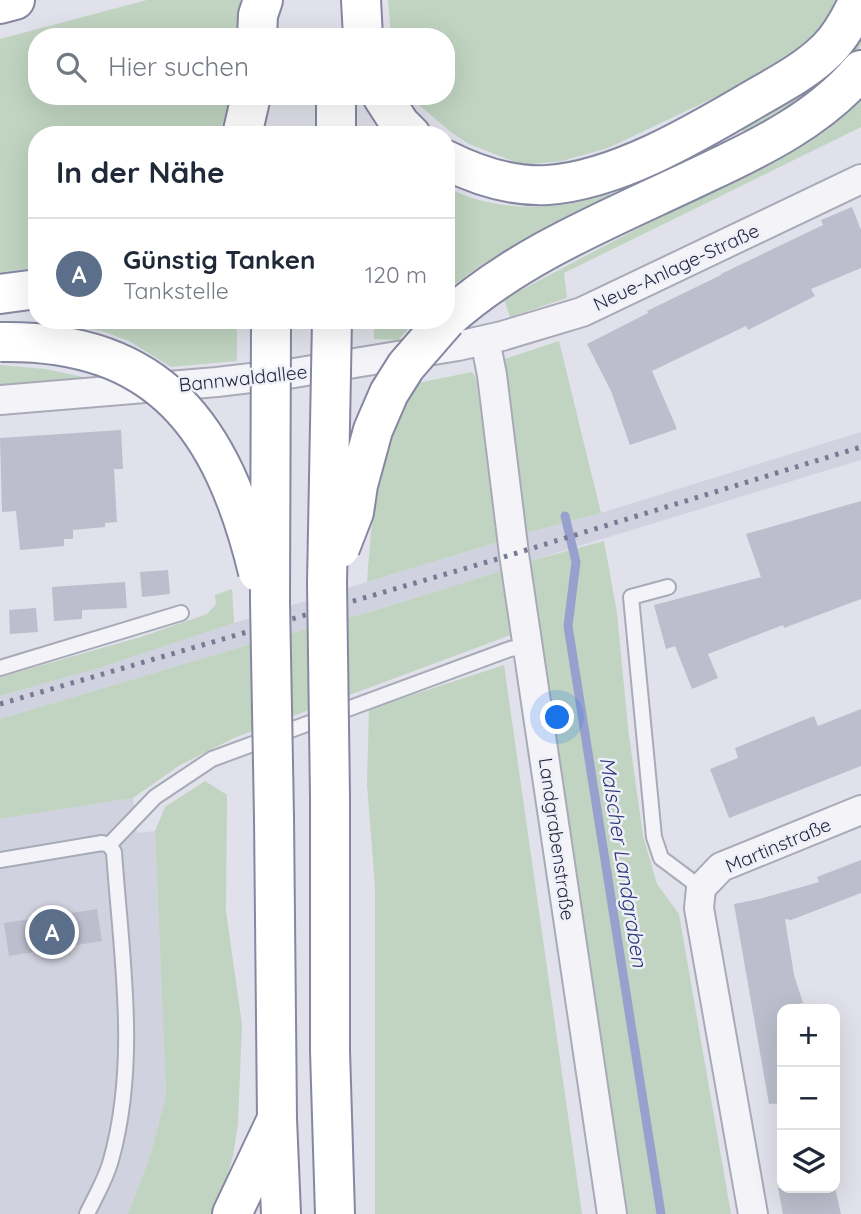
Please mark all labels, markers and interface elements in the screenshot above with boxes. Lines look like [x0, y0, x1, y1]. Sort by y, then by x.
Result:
search box [28, 28, 455, 105]
icon: search [52, 48, 90, 86]
text: Hier suchen [108, 50, 249, 83]
text: In der Nähe [56, 153, 225, 191]
street label: Neue-Anlage-Straße [589, 218, 763, 316]
text: Günstig Tanken [123, 243, 316, 276]
text: A [72, 260, 86, 289]
text: 120 m [365, 260, 427, 289]
text: Tankstelle [123, 276, 229, 305]
street label: Bannwaldallee [178, 359, 308, 397]
your location [540, 700, 574, 734]
water label: Malscher Landgraben [595, 755, 654, 970]
street label: Landgrabenstraße [534, 756, 580, 922]
street label: Martinstraße [722, 812, 834, 878]
pin: A [29, 906, 75, 958]
map controls [777, 1004, 840, 1193]
button: + [777, 1004, 840, 1067]
button: − [777, 1067, 840, 1130]
button: layers [777, 1130, 840, 1193]

